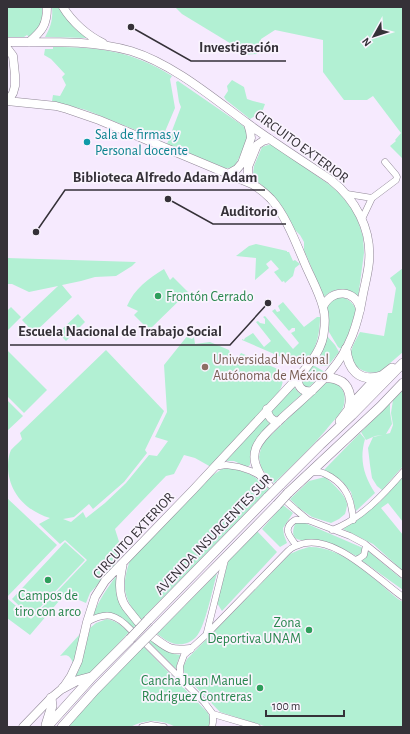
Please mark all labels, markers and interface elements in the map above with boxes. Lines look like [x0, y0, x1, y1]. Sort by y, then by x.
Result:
north arrow [354, 16, 394, 56]
callout: Investigación [191, 34, 286, 61]
text: N [360, 36, 373, 48]
text: Investigación [199, 40, 279, 55]
street label: CIRCUITO EXTERIOR [252, 108, 351, 186]
place label: Sala de firmas y Personal docente [95, 128, 188, 158]
marker: Sala de firmas y Personal docente [82, 137, 92, 147]
callout: Biblioteca Alfredo Adam Adam [65, 163, 265, 190]
text: Biblioteca Alfredo Adam Adam [73, 170, 257, 185]
callout: Auditorio [213, 197, 286, 224]
text: Auditorio [220, 204, 278, 219]
place label: Frontón Cerrado [166, 290, 254, 304]
marker: Frontón Cerrado [153, 291, 163, 301]
callout: Escuela Nacional de Trabajo Social [10, 318, 230, 345]
text: Escuela Nacional de Trabajo Social [18, 324, 222, 339]
place label: Universidad Nacional Autónoma de México [213, 353, 329, 383]
marker: Universidad Nacional Autónoma de México [200, 362, 210, 372]
street label: AVENIDA INSURGENTES SUR [153, 472, 275, 598]
street label: CIRCUITO EXTERIOR [90, 490, 177, 581]
marker: Campos de tiro con arco [43, 575, 53, 585]
place label: Campos de tiro con arco [15, 589, 81, 619]
place label: Zona Deportiva UNAM [207, 616, 302, 646]
marker: Zona Deportiva UNAM [304, 625, 314, 635]
place label: Cancha Juan Manuel Rodriguez Contreras [141, 674, 252, 704]
marker: Cancha Juan Manuel Rodriguez Contreras [255, 683, 265, 693]
scale bar [266, 692, 344, 718]
text: 100 m [272, 700, 300, 712]

